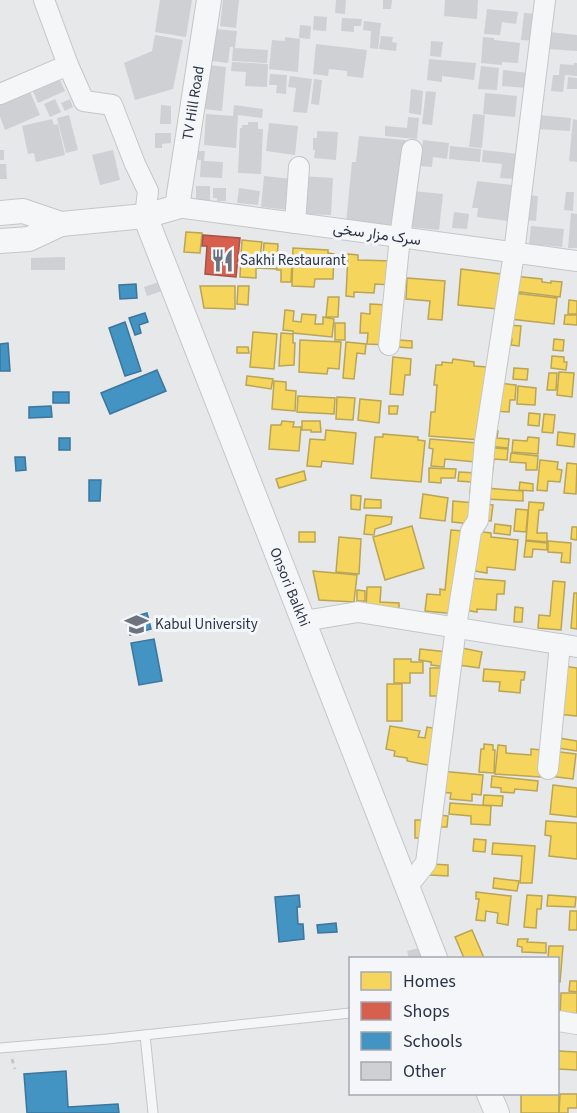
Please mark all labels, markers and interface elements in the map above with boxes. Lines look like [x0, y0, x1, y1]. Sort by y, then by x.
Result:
street label: TV Hill Road [177, 64, 210, 142]
street label: سرک مزار سخی [332, 218, 422, 251]
restaurant icon: Sakhi Restaurant [209, 247, 235, 273]
place label: Sakhi Restaurant [240, 250, 346, 271]
street label: Onsori Balkhi [264, 544, 315, 630]
school or university icon: Kabul University [124, 611, 150, 637]
place label: Kabul University [155, 614, 258, 635]
legend [349, 957, 559, 1095]
text: Homes [403, 969, 456, 994]
text: Shops [403, 999, 450, 1024]
text: Schools [403, 1029, 462, 1054]
text: Other [403, 1059, 447, 1084]

